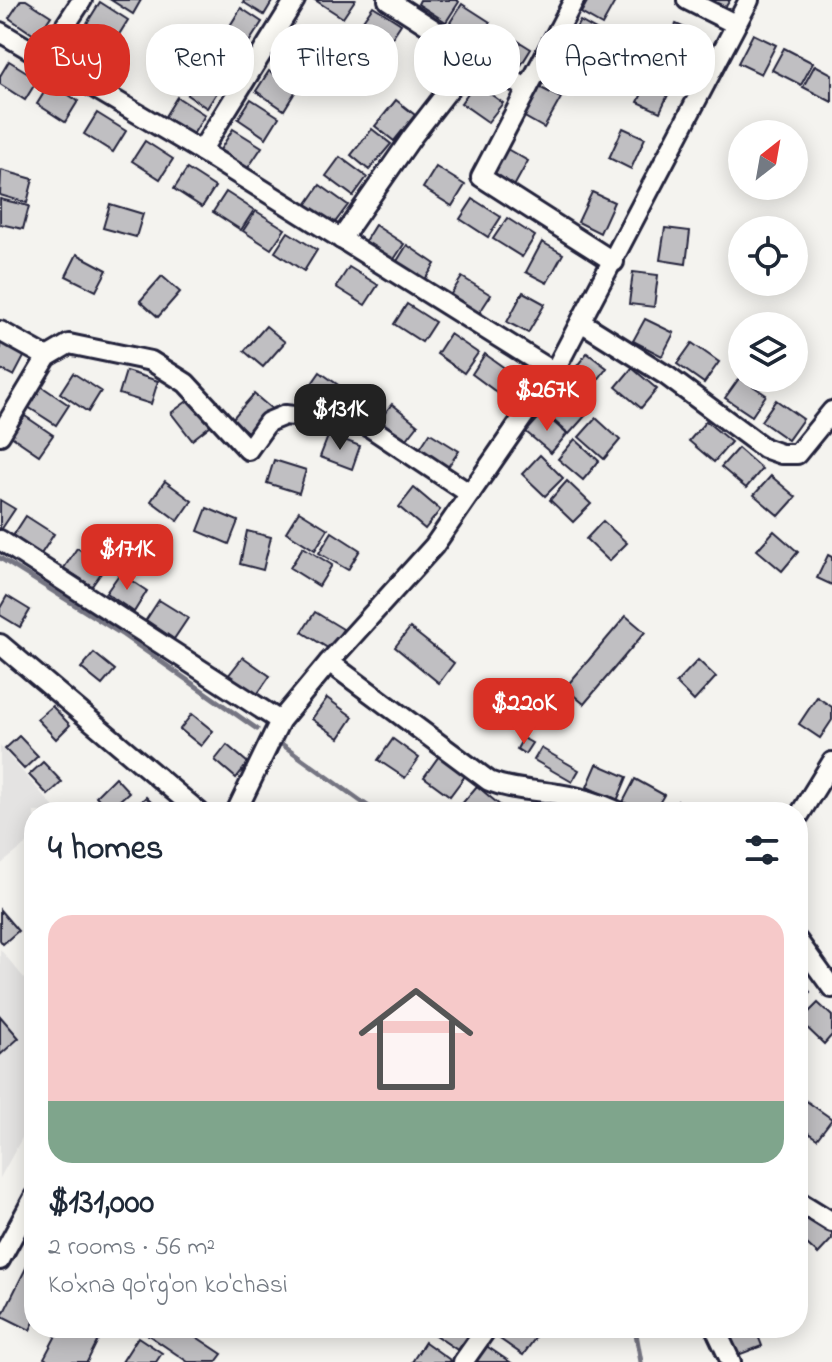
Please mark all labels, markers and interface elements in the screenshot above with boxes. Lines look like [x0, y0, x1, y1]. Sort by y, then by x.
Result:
chip: Buy [24, 24, 130, 96]
chip: Rent [146, 24, 254, 96]
chip: Filters [270, 24, 398, 96]
chip: New [414, 24, 520, 96]
chip: Apartment [536, 24, 715, 96]
north arrow [728, 120, 808, 200]
map controls [728, 120, 808, 392]
button: locate [728, 216, 808, 296]
button: layers [728, 312, 808, 392]
pin: $267K [491, 365, 603, 433]
text: $267K [515, 372, 579, 410]
pin: $131K [284, 384, 396, 452]
text: $131K [312, 391, 368, 429]
pin: $171K [71, 524, 183, 592]
text: $171K [99, 531, 155, 569]
pin: $220K [468, 678, 580, 746]
text: $220K [491, 685, 557, 723]
text: 4 homes [48, 825, 163, 875]
icon: filters [740, 828, 784, 872]
icon: home [344, 967, 488, 1111]
text: $131,000 [48, 1179, 154, 1229]
text: 2 rooms · 56 m² [48, 1229, 215, 1267]
text: Ko'xna qo'rg'on ko'chasi [48, 1267, 288, 1305]

